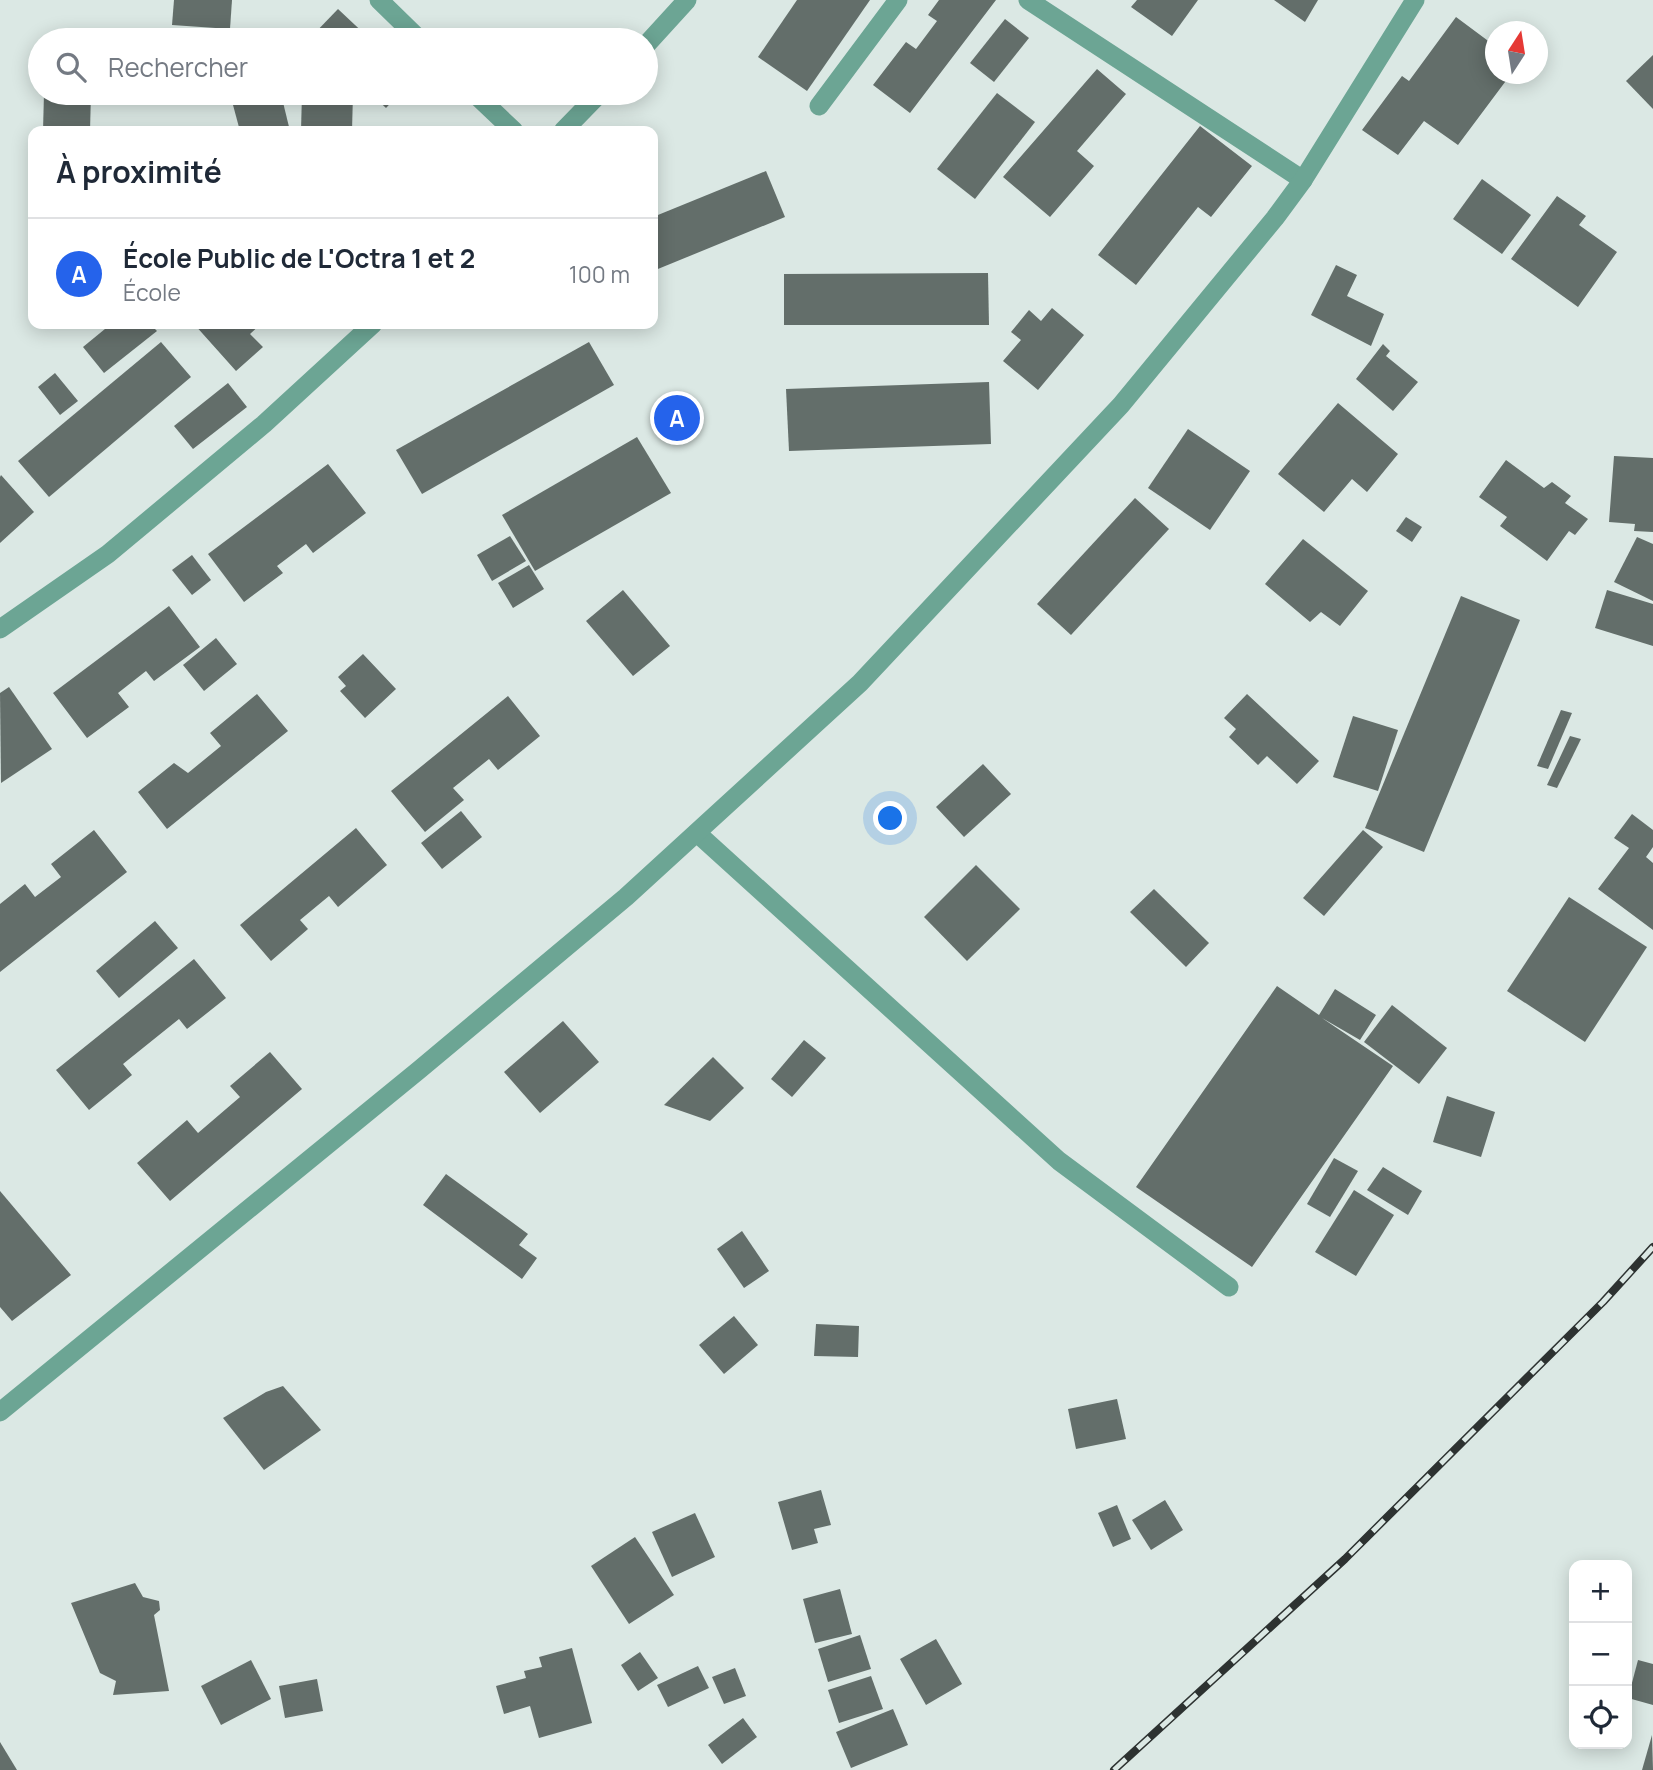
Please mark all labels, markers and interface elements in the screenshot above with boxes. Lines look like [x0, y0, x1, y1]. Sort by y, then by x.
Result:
north arrow [1485, 21, 1548, 84]
search box [28, 28, 658, 105]
icon: search [52, 48, 90, 86]
text: Rechercher [108, 49, 248, 85]
text: À proximité [56, 151, 222, 192]
text: École Public de L'Octra 1 et 2 [123, 240, 475, 276]
text: A [71, 258, 87, 290]
text: 100 m [569, 258, 630, 290]
text: École [123, 276, 181, 308]
pin: A [654, 392, 700, 444]
your location [873, 801, 907, 835]
map controls [1569, 1560, 1632, 1749]
button: + [1569, 1560, 1632, 1623]
button: − [1569, 1623, 1632, 1686]
button: locate [1569, 1686, 1632, 1749]

